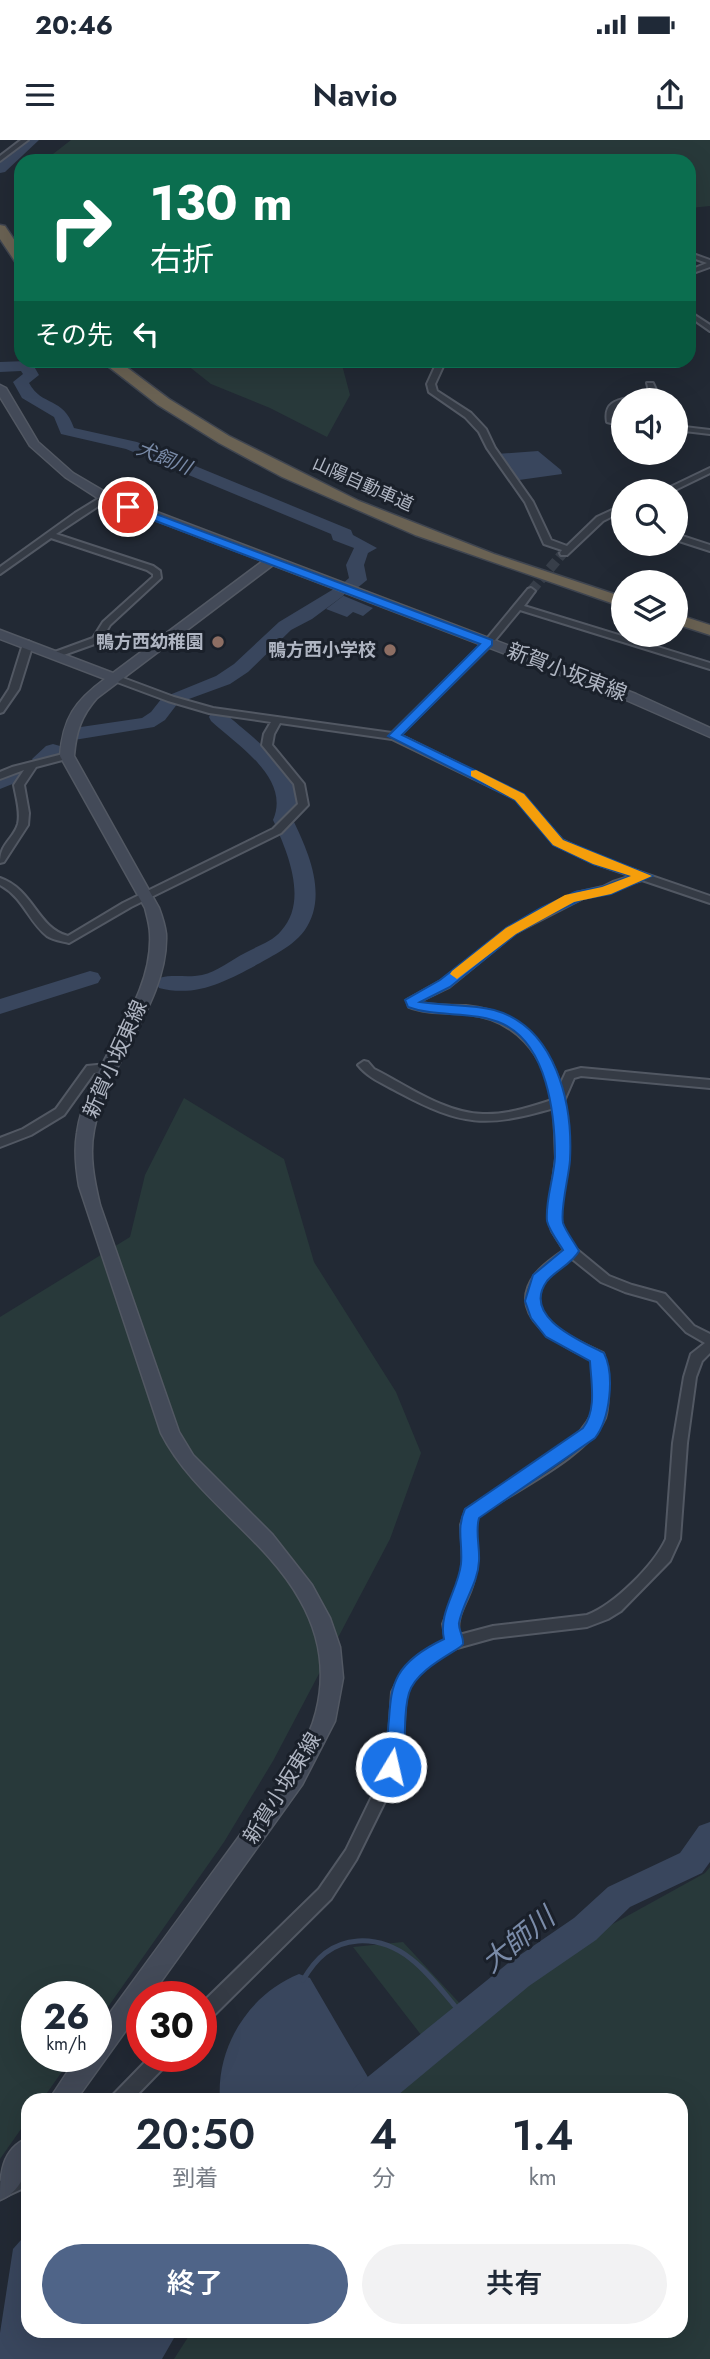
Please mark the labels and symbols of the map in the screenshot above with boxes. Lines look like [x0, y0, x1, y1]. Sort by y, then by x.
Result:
water label: 犬飼川 [133, 435, 197, 482]
street label: 山陽自動車道 [308, 450, 418, 518]
pin [98, 477, 158, 537]
place label: 鴨方西幼稚園 [96, 629, 204, 655]
marker: 鴨方西幼稚園 [210, 634, 226, 650]
street label: 新賀小坂東線 [503, 635, 631, 709]
place label: 鴨方西小学校 [268, 637, 376, 663]
marker: 鴨方西小学校 [382, 642, 398, 658]
street label: 新賀小坂東線 [76, 995, 154, 1123]
street label: 新賀小坂東線 [236, 1727, 328, 1849]
position arrow [354, 1730, 428, 1804]
water label: 大師川 [472, 1896, 566, 1982]
speed limit sign: 30 [126, 1981, 217, 2072]

